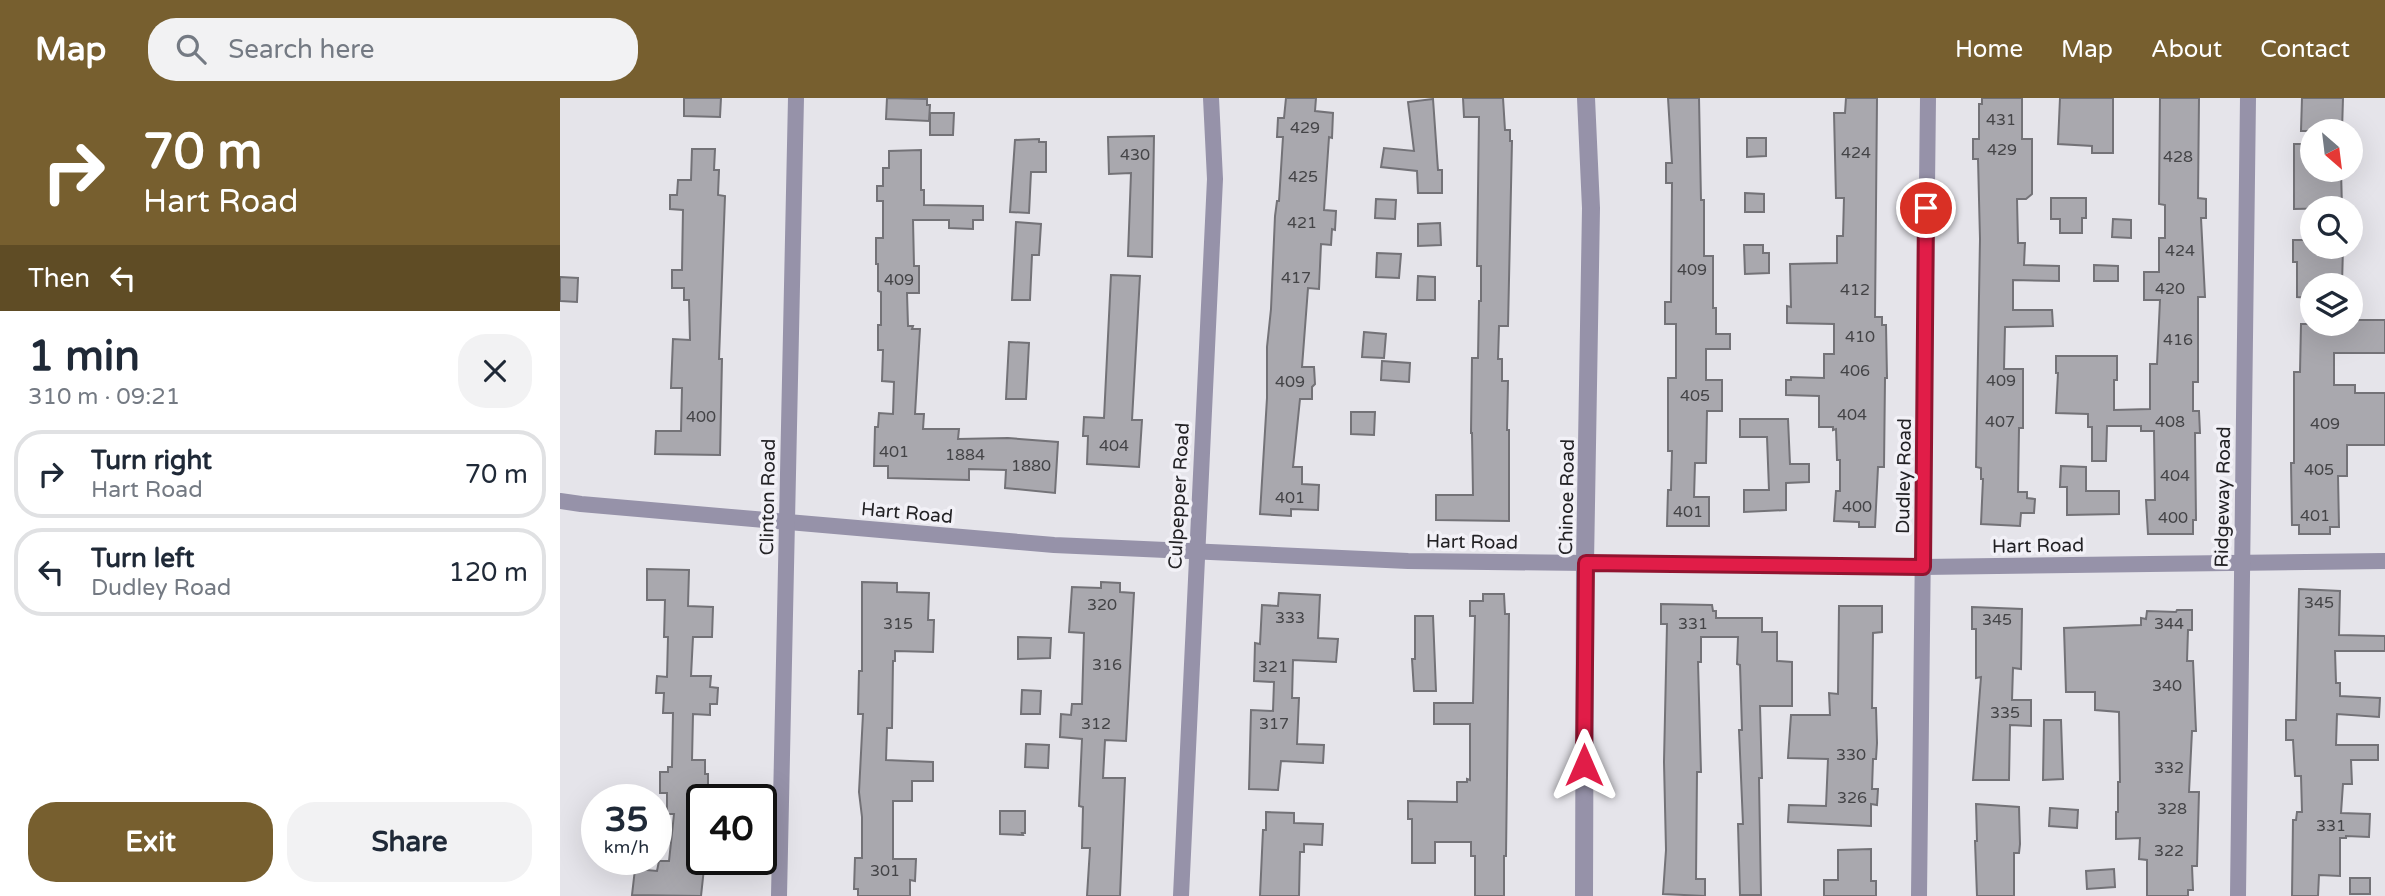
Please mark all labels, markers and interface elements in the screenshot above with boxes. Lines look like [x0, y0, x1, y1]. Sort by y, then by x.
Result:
search box [148, 18, 638, 81]
text: Map [35, 30, 106, 69]
icon: search [172, 30, 210, 68]
text: Search here [228, 34, 374, 65]
text: Home [1955, 35, 2023, 64]
text: Map [2061, 35, 2113, 64]
text: About [2151, 35, 2222, 64]
text: Contact [2260, 35, 2350, 64]
house number: 431 [1986, 110, 2016, 130]
house number: 429 [1290, 118, 1320, 138]
north arrow [2300, 119, 2362, 182]
map controls [2300, 119, 2363, 336]
text: 70 m [143, 123, 262, 182]
icon: right [28, 126, 119, 217]
house number: 429 [1987, 140, 2017, 160]
house number: 424 [1841, 143, 1871, 163]
house number: 430 [1120, 145, 1150, 165]
house number: 428 [2163, 147, 2193, 167]
house number: 425 [1288, 167, 1318, 187]
pin [1896, 178, 1956, 238]
text: Hart Road [143, 183, 298, 221]
icon: arrive [1907, 189, 1945, 227]
button: search [2300, 196, 2363, 259]
house number: 421 [1287, 213, 1317, 233]
house number: 424 [2165, 241, 2195, 261]
icon: left [104, 259, 142, 297]
house number: 409 [1677, 260, 1707, 280]
text: Then [28, 263, 90, 294]
house number: 417 [1281, 268, 1311, 288]
house number: 409 [884, 270, 914, 290]
button: layers [2300, 273, 2363, 336]
house number: 420 [2155, 279, 2185, 299]
house number: 412 [1840, 280, 1870, 300]
house number: 410 [1845, 327, 1875, 347]
house number: 416 [2163, 330, 2193, 350]
text: 1 min [28, 331, 140, 382]
button: close [458, 334, 532, 408]
house number: 406 [1840, 361, 1870, 381]
house number: 409 [1986, 371, 2016, 391]
house number: 409 [1275, 372, 1305, 392]
text: 310 m · 09:21 [28, 383, 180, 411]
house number: 405 [1680, 386, 1710, 406]
house number: 404 [1837, 405, 1867, 425]
house number: 400 [686, 407, 716, 427]
house number: 407 [1985, 412, 2015, 432]
house number: 408 [2155, 412, 2185, 432]
house number: 409 [2310, 414, 2340, 434]
street label: Dudley Road [1892, 418, 1916, 534]
street label: Culpepper Road [1164, 422, 1194, 570]
street label: Ridgeway Road [2211, 426, 2235, 568]
house number: 404 [1099, 436, 1129, 456]
street label: Clinton Road [756, 438, 780, 556]
street label: Chinoe Road [1555, 439, 1579, 555]
house number: 401 [879, 442, 909, 462]
text: Turn right [91, 445, 212, 476]
house number: 1884 [945, 445, 985, 465]
icon: right [32, 455, 70, 493]
house number: 1880 [1011, 456, 1051, 476]
text: 70 m [465, 459, 528, 490]
house number: 405 [2304, 460, 2334, 480]
house number: 404 [2160, 466, 2190, 486]
text: Hart Road [91, 476, 203, 504]
house number: 401 [1275, 488, 1305, 508]
house number: 400 [1842, 497, 1872, 517]
street label: Hart Road [860, 498, 954, 528]
house number: 401 [1673, 502, 1703, 522]
house number: 401 [2300, 506, 2330, 526]
house number: 400 [2158, 508, 2188, 528]
street label: Hart Road [1426, 530, 1518, 554]
street label: Hart Road [1992, 534, 2084, 558]
text: Turn left [91, 543, 194, 574]
icon: left [32, 553, 70, 591]
text: 120 m [448, 557, 528, 588]
text: Dudley Road [91, 574, 231, 602]
house number: 345 [2304, 593, 2334, 613]
house number: 320 [1087, 595, 1117, 615]
house number: 333 [1275, 608, 1305, 628]
house number: 345 [1982, 610, 2012, 630]
house number: 315 [883, 614, 913, 634]
house number: 331 [1678, 614, 1708, 634]
house number: 344 [2154, 614, 2184, 634]
house number: 316 [1092, 655, 1122, 675]
house number: 321 [1258, 657, 1288, 677]
house number: 340 [2152, 676, 2182, 696]
house number: 335 [1990, 703, 2020, 723]
house number: 312 [1081, 714, 1111, 734]
house number: 317 [1259, 714, 1289, 734]
position arrow [1547, 728, 1621, 802]
house number: 330 [1836, 745, 1866, 765]
house number: 332 [2154, 758, 2184, 778]
speed limit sign: 40 [686, 784, 777, 875]
house number: 326 [1837, 788, 1867, 808]
text: 35 [605, 799, 648, 841]
house number: 328 [2157, 799, 2187, 819]
button: Exit [28, 802, 273, 882]
button: Share [287, 802, 532, 882]
house number: 331 [2316, 816, 2346, 836]
text: km/h [604, 836, 649, 858]
house number: 322 [2154, 841, 2184, 861]
house number: 301 [870, 861, 900, 881]

